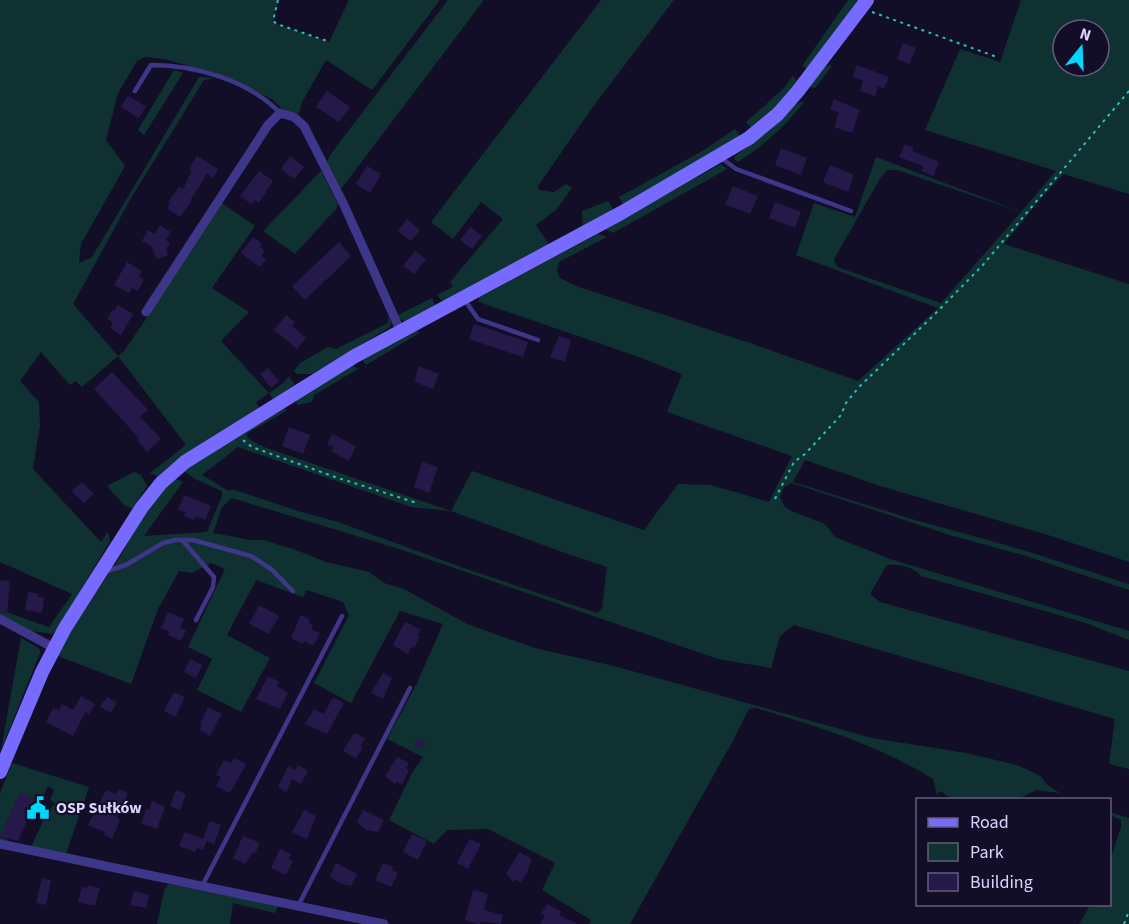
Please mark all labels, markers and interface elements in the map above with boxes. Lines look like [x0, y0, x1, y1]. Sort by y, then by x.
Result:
north arrow [1051, 18, 1111, 78]
text: N [1077, 23, 1094, 47]
public building icon: OSP Sułków [25, 795, 51, 821]
place label: OSP Sułków [56, 797, 142, 819]
legend [916, 798, 1111, 906]
text: Road [970, 810, 1009, 835]
text: Park [970, 840, 1004, 865]
text: Building [970, 870, 1033, 895]

